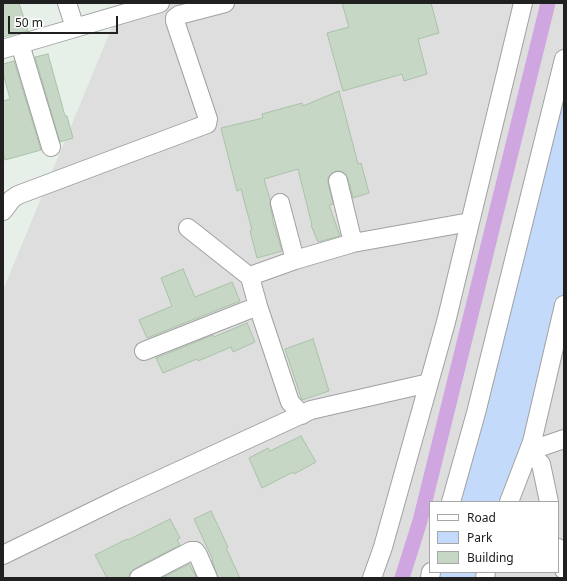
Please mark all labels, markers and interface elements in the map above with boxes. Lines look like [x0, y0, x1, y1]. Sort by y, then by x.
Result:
scale bar [10, 8, 120, 34]
text: 50 m [15, 14, 43, 31]
legend [429, 501, 559, 573]
text: Road [467, 509, 496, 526]
text: Park [467, 529, 492, 546]
text: Building [467, 549, 514, 566]

